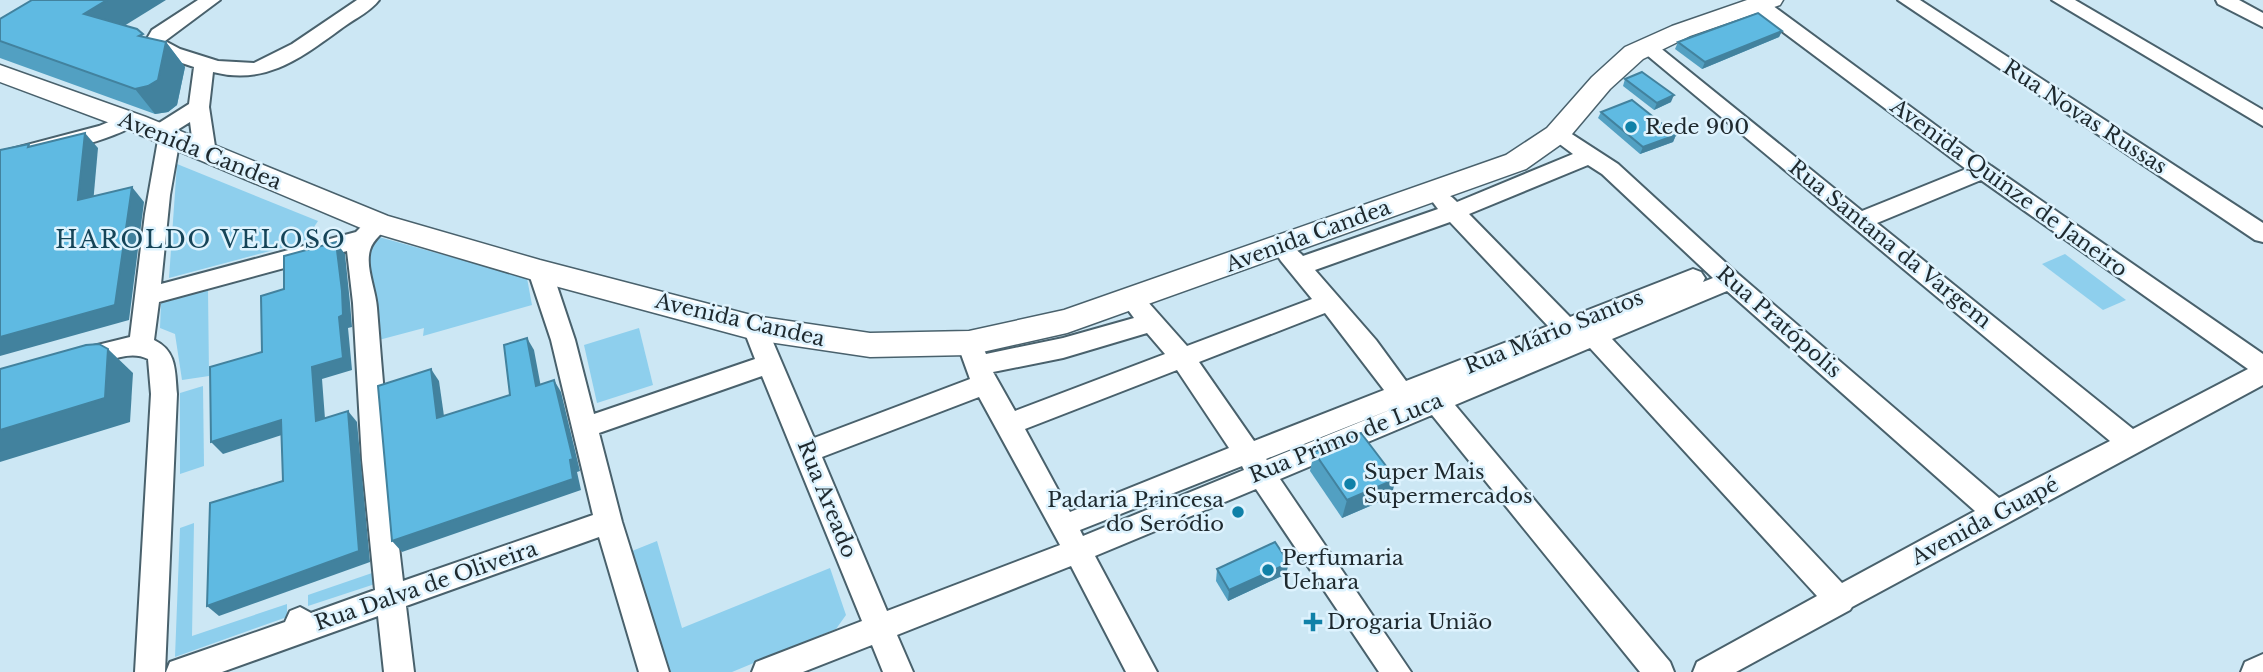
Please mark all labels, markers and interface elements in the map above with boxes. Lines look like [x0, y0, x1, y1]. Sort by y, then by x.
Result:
street label: Rua Novas Russas [1998, 54, 2172, 180]
street label: Avenida Quinze de Janeiro [1885, 93, 2133, 283]
street label: Avenida Candea [114, 106, 286, 196]
place label: Rede 900 [1645, 114, 1749, 140]
marker: Rede 900 [1623, 119, 1639, 135]
street label: Rua Santana da Vargem [1783, 154, 1997, 334]
street label: Avenida Candea [1221, 194, 1394, 278]
district label: HAROLDO VELOSO [55, 225, 347, 254]
street label: Rua Pratópolis [1711, 261, 1847, 383]
street label: Rua Mário Santos [1461, 284, 1647, 380]
street label: Avenida Candea [652, 288, 828, 352]
street label: Rua Primo de Luca [1245, 387, 1447, 489]
street label: Rua Areado [792, 436, 862, 562]
place label: Super Mais Supermercados [1364, 459, 1533, 509]
street label: Avenida Guapé [1906, 471, 2063, 571]
marker: Super Mais Supermercados [1342, 476, 1358, 492]
place label: Padaria Princesa do Seródio [1047, 487, 1224, 537]
marker: Padaria Princesa do Seródio [1230, 504, 1246, 520]
street label: Rua Dalva de Oliveira [311, 536, 541, 636]
place label: Perfumaria Uehara [1282, 545, 1404, 595]
marker: Perfumaria Uehara [1260, 562, 1276, 578]
place label: Drogaria União [1327, 609, 1492, 635]
marker: Drogaria União [1305, 614, 1321, 630]

